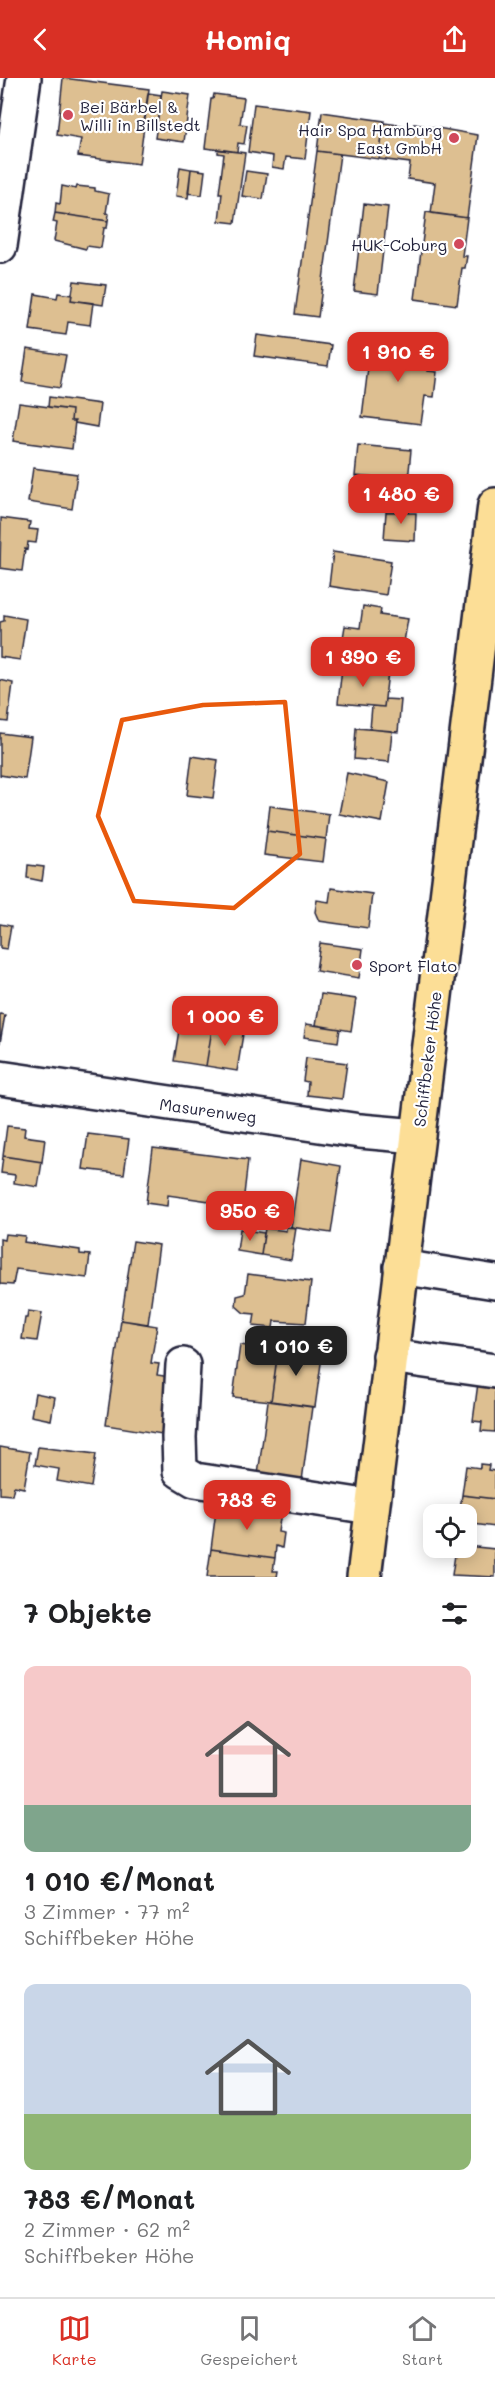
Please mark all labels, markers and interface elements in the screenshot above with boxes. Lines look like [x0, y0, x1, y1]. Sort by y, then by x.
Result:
text: Homiq [204, 22, 291, 57]
icon: back [24, 23, 57, 56]
icon: share [438, 23, 471, 56]
place label: Bei Bärbel & Willi in Billstedt [80, 96, 201, 135]
marker: Bei Bärbel & Willi in Billstedt [61, 108, 75, 122]
place label: Hair Spa Hamburg East GmbH [298, 119, 442, 158]
marker: Hair Spa Hamburg East GmbH [447, 131, 461, 145]
place label: HUK-Coburg [351, 234, 447, 255]
marker: HUK-Coburg [452, 237, 466, 251]
pin: 1 910 € [343, 332, 453, 383]
text: 1 910 € [361, 338, 435, 364]
pin: 1 480 € [346, 474, 456, 525]
text: 1 480 € [362, 480, 440, 506]
pin: 1 390 € [308, 637, 418, 688]
text: 1 390 € [325, 643, 401, 669]
place label: Sport Flato [369, 955, 457, 976]
marker: Sport Flato [350, 958, 364, 972]
street label: Schiffbeker Höhe [408, 990, 446, 1128]
pin: 1 000 € [170, 996, 280, 1047]
text: 1 000 € [186, 1002, 264, 1028]
street label: Masurenweg [158, 1093, 258, 1127]
pin: 950 € [208, 1191, 292, 1242]
text: 950 € [220, 1197, 280, 1223]
pin: 1 010 € [241, 1326, 351, 1377]
text: 1 010 € [259, 1332, 333, 1358]
pin: 783 € [205, 1480, 289, 1531]
text: 783 € [218, 1486, 276, 1512]
map controls [423, 1504, 477, 1558]
button: locate [423, 1504, 477, 1558]
text: 7 Objekte [24, 1596, 152, 1630]
icon: filters [438, 1597, 471, 1630]
icon: home [194, 1705, 302, 1813]
text: 1 010 €/Monat [24, 1864, 215, 1898]
text: 3 Zimmer · 77 m² [24, 1898, 190, 1924]
text: Schiffbeker Höhe [24, 1924, 194, 1950]
icon: home [194, 2023, 302, 2131]
text: 783 €/Monat [24, 2182, 195, 2216]
text: 2 Zimmer · 62 m² [24, 2216, 190, 2242]
text: Schiffbeker Höhe [24, 2242, 194, 2268]
tab: Karte [52, 2312, 97, 2369]
tab: Gespeichert [200, 2312, 298, 2369]
tab: Start [402, 2312, 443, 2369]

